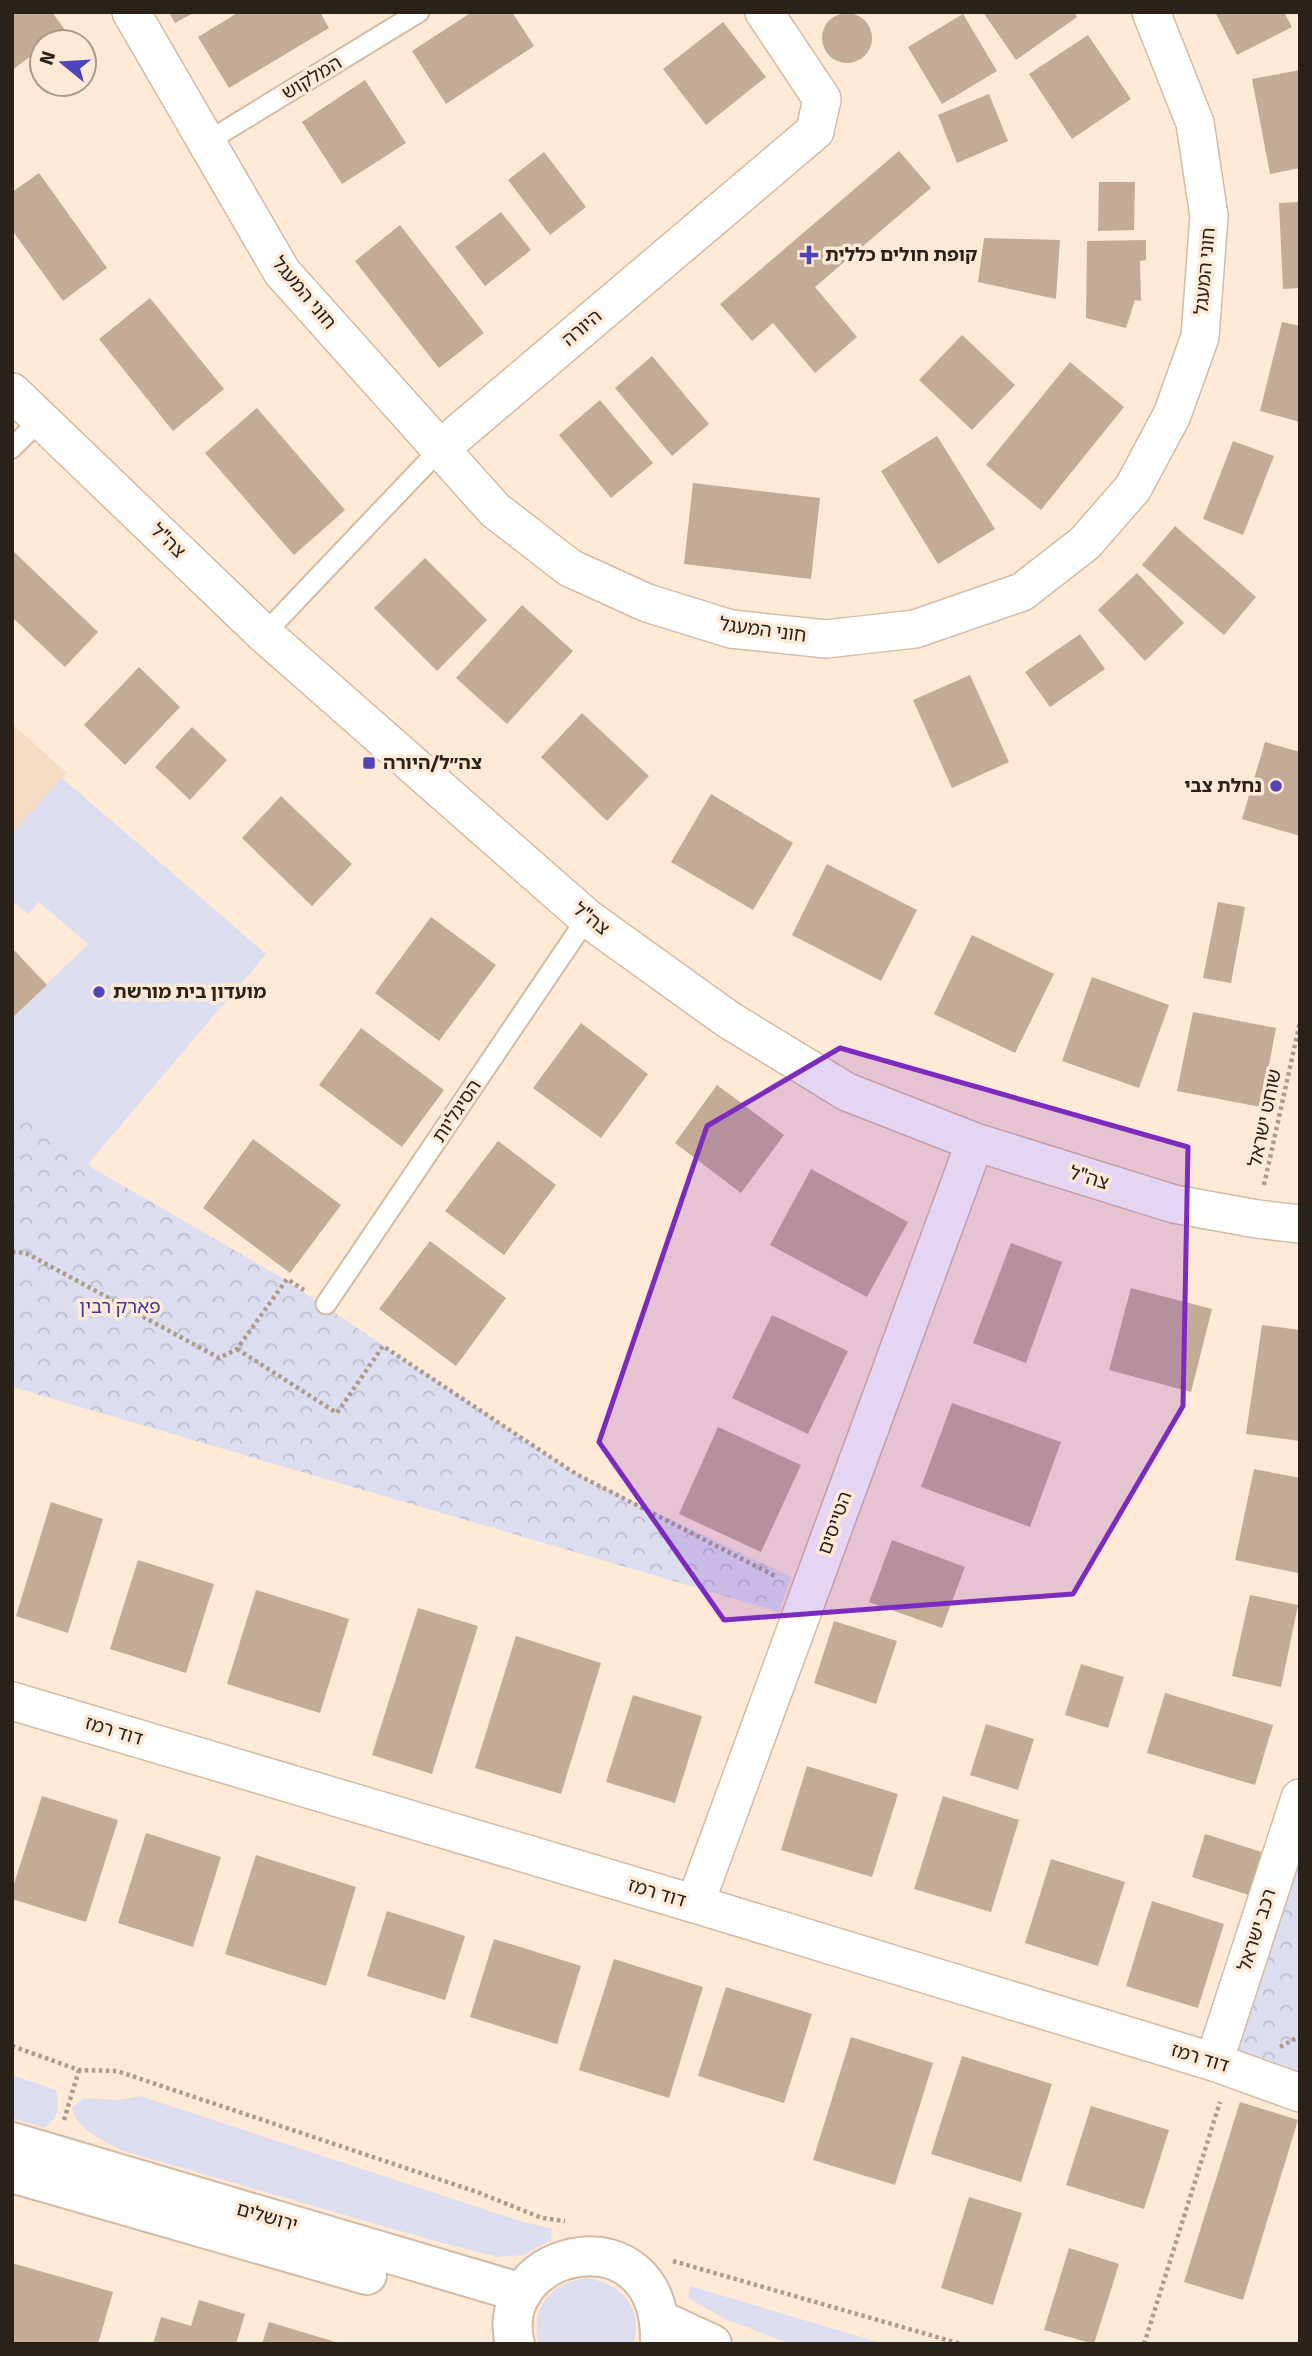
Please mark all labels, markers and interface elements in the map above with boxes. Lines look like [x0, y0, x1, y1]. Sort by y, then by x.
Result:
north arrow [28, 28, 98, 98]
text: N [34, 48, 61, 68]
street label: המלקוש [278, 51, 346, 105]
street label: חוני המעגל [1189, 226, 1221, 316]
place label: קופת חולים כללית [825, 243, 977, 267]
marker: קופת חולים כללית [799, 245, 819, 265]
street label: חוני המעגל [267, 252, 341, 334]
street label: היורה [557, 304, 607, 352]
street label: צה"ל [145, 519, 191, 563]
street label: חוני המעגל [718, 612, 808, 648]
place label: צה״ל/היורה [383, 751, 482, 775]
marker: צה״ל/היורה [361, 755, 377, 771]
place label: נחלת צבי [1184, 774, 1262, 798]
marker: נחלת צבי [1268, 778, 1284, 794]
street label: צה"ל [568, 897, 614, 941]
place label: מועדון בית מורשת [113, 980, 266, 1004]
marker: מועדון בית מורשת [91, 984, 107, 1000]
street label: שוחט ישראל [1243, 1067, 1287, 1169]
street label: הסיגליות [427, 1075, 487, 1147]
street label: צה"ל [1067, 1161, 1111, 1195]
park label: פארק רבין [79, 1295, 161, 1319]
street label: הטייסים [813, 1488, 857, 1558]
street label: דוד רמז [82, 1711, 146, 1751]
street label: דוד רמז [625, 1873, 689, 1913]
street label: רכב ישראל [1232, 1886, 1282, 1974]
street label: דוד רמז [1168, 2038, 1232, 2078]
street label: ירושלים [234, 2197, 300, 2237]

